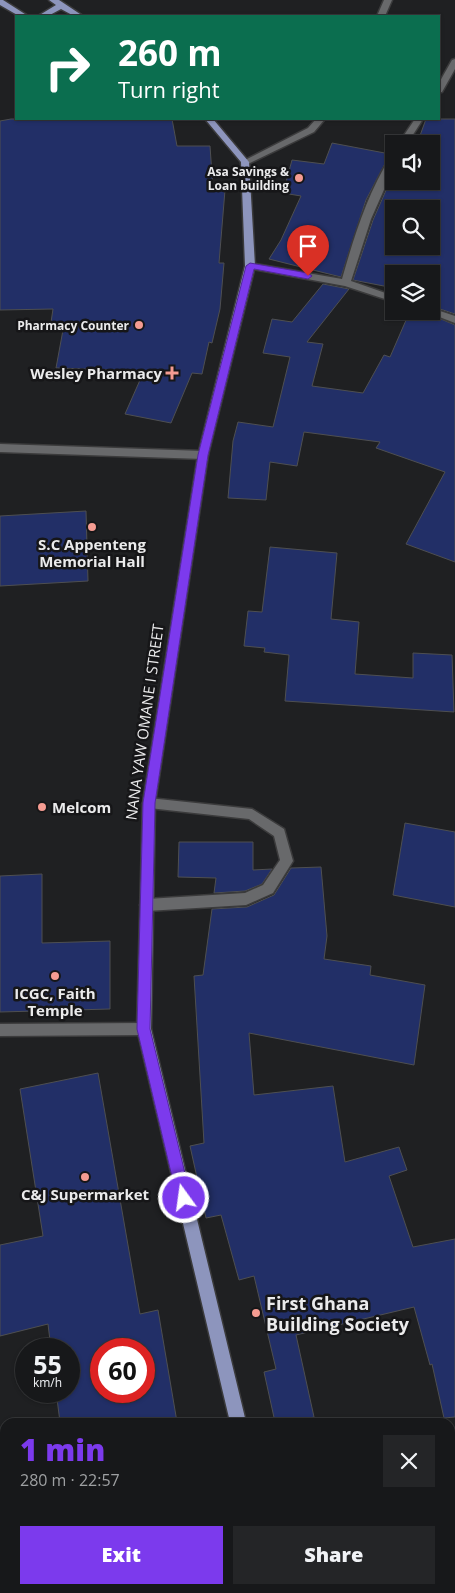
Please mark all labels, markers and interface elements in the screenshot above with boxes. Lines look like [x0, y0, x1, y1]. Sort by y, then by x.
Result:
text: 260 m [118, 29, 222, 76]
icon: right [35, 35, 100, 100]
text: Turn right [118, 74, 220, 104]
map controls [385, 135, 440, 320]
button: sound [385, 135, 440, 190]
place label: Asa Savings & Loan building [207, 163, 289, 194]
marker: Asa Savings & Loan building [293, 172, 305, 184]
button: search [385, 200, 440, 255]
pin [287, 225, 329, 276]
icon: arrive [294, 232, 322, 260]
button: layers [385, 265, 440, 320]
place label: Pharmacy Counter [17, 317, 130, 334]
marker: Pharmacy Counter [133, 319, 145, 331]
place label: Wesley Pharmacy [30, 363, 162, 383]
marker: Wesley Pharmacy [166, 367, 178, 379]
marker: S.C Appenteng Memorial Hall [86, 521, 98, 533]
place label: S.C Appenteng Memorial Hall [38, 534, 146, 571]
street label: NANA YAW OMANE I STREET [120, 622, 168, 821]
place label: Melcom [52, 797, 111, 817]
marker: Melcom [36, 801, 48, 813]
marker: ICGC, Faith Temple [49, 970, 61, 982]
place label: ICGC, Faith Temple [14, 983, 96, 1020]
marker: C&J Supermarket [79, 1171, 91, 1183]
position arrow [157, 1171, 209, 1223]
place label: C&J Supermarket [21, 1184, 150, 1204]
place label: First Ghana Building Society [266, 1291, 410, 1336]
marker: First Ghana Building Society [250, 1307, 262, 1319]
speed limit sign: 60 [90, 1338, 155, 1403]
text: 55 [33, 1347, 62, 1381]
text: km/h [33, 1374, 62, 1391]
text: 1 min [20, 1429, 105, 1470]
button: close [383, 1435, 435, 1487]
text: 280 m · 22:57 [20, 1469, 120, 1491]
button: Exit [20, 1526, 223, 1584]
button: Share [233, 1526, 435, 1584]

